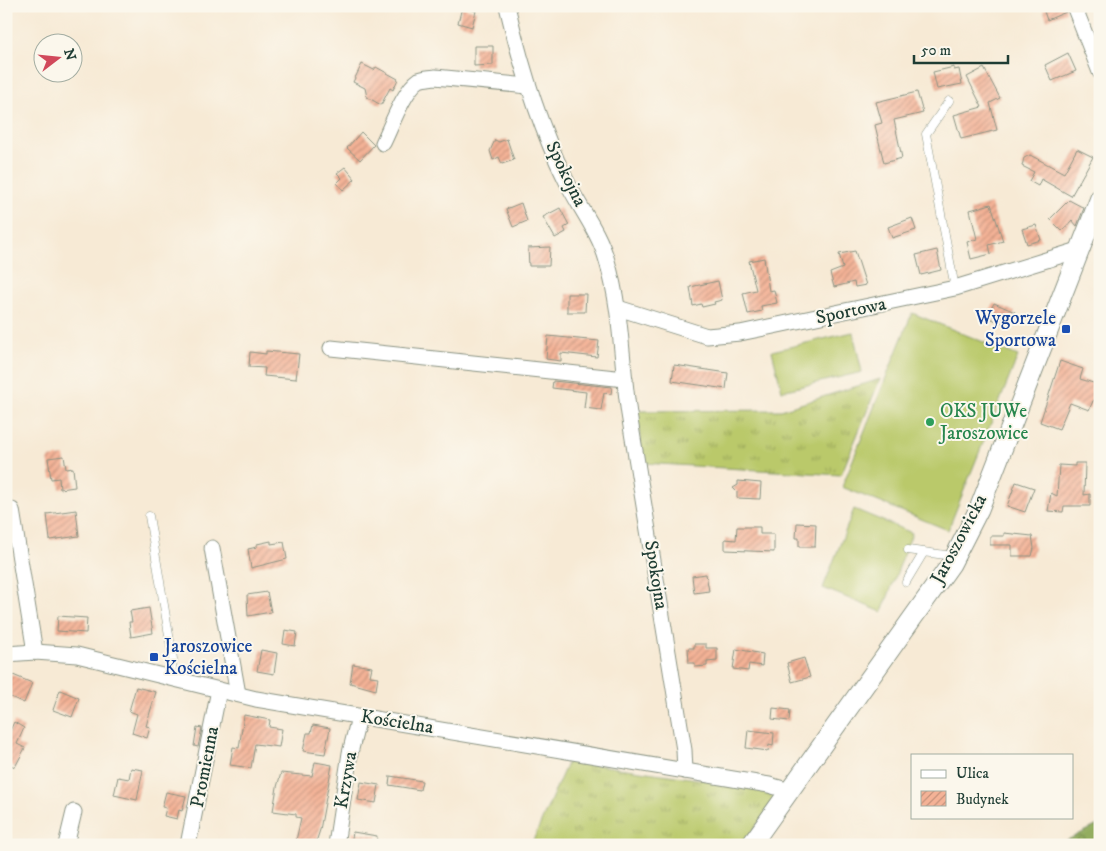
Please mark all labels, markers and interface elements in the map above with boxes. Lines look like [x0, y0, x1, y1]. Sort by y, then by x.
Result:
north arrow [32, 32, 82, 82]
scale bar [914, 32, 1007, 64]
text: 50 m [921, 41, 951, 60]
text: N [59, 47, 80, 63]
street label: Spokojna [540, 138, 592, 210]
street label: Sportowa [814, 292, 888, 330]
place label: Wygorzele Sportowa [974, 307, 1056, 352]
marker: Wygorzele Sportowa [1060, 323, 1072, 335]
place label: OKS JUWe Jaroszowice [938, 400, 1029, 445]
marker: OKS JUWe Jaroszowice [924, 416, 936, 428]
street label: Jaroszowicka [925, 490, 992, 589]
street label: Spokojna [639, 539, 673, 611]
place label: Jaroszowice Kościelna [162, 635, 253, 680]
marker: Jaroszowice Kościelna [148, 651, 160, 663]
street label: Kościelna [359, 705, 435, 739]
street label: Promienna [186, 724, 224, 810]
street label: Krzywa [330, 750, 362, 810]
legend [911, 754, 1074, 818]
text: Ulica [956, 764, 989, 783]
text: Budynek [956, 790, 1009, 809]

